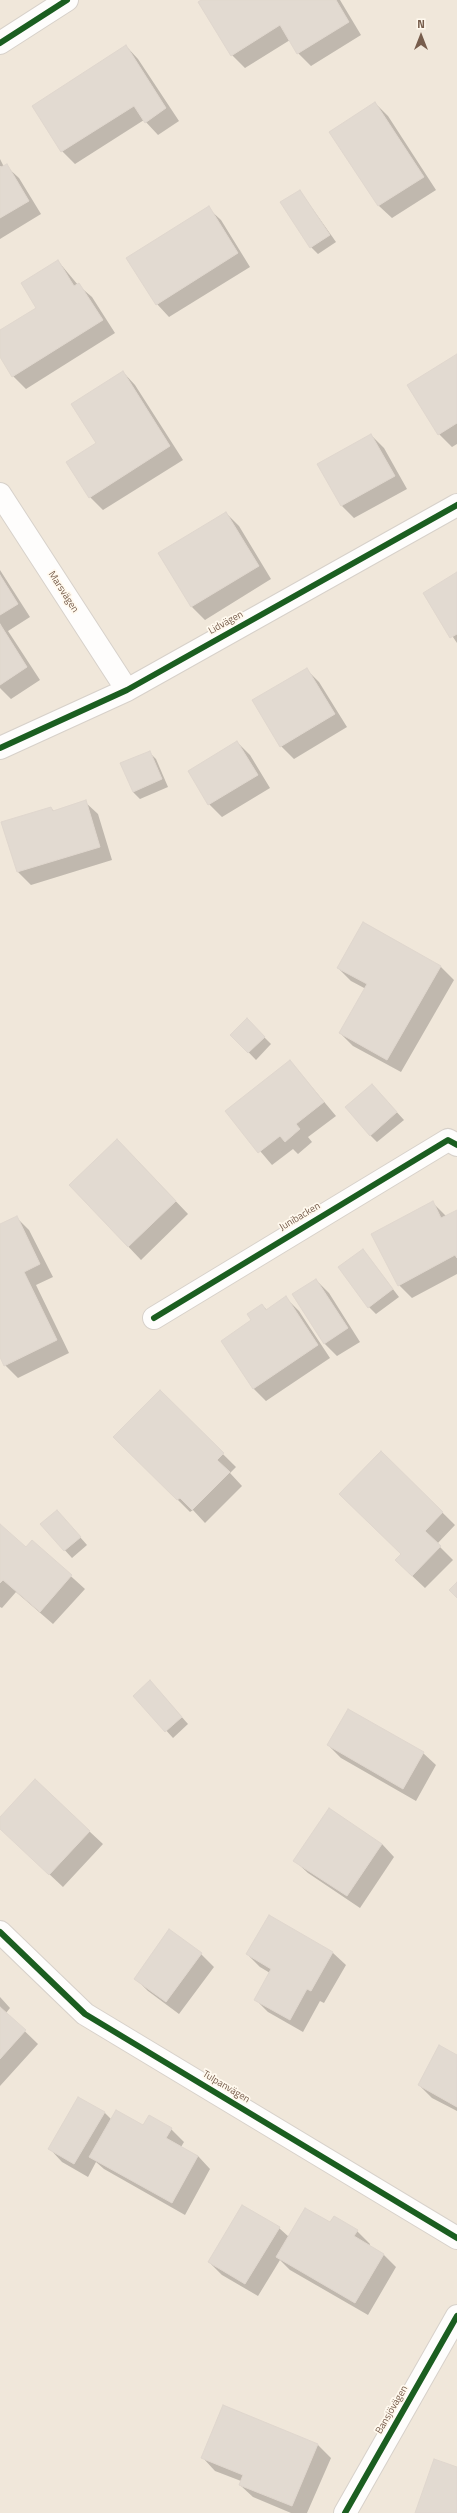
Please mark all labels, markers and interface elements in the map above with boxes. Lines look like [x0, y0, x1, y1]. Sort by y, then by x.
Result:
north arrow [401, 16, 441, 56]
text: N [417, 16, 425, 32]
street label: Marsvägen [45, 569, 81, 615]
street label: Lidvägen [207, 609, 245, 637]
street label: Junibacken [277, 1200, 323, 1234]
street label: Tulpanvägen [200, 2068, 252, 2106]
street label: Bansjövägen [373, 2384, 411, 2436]

